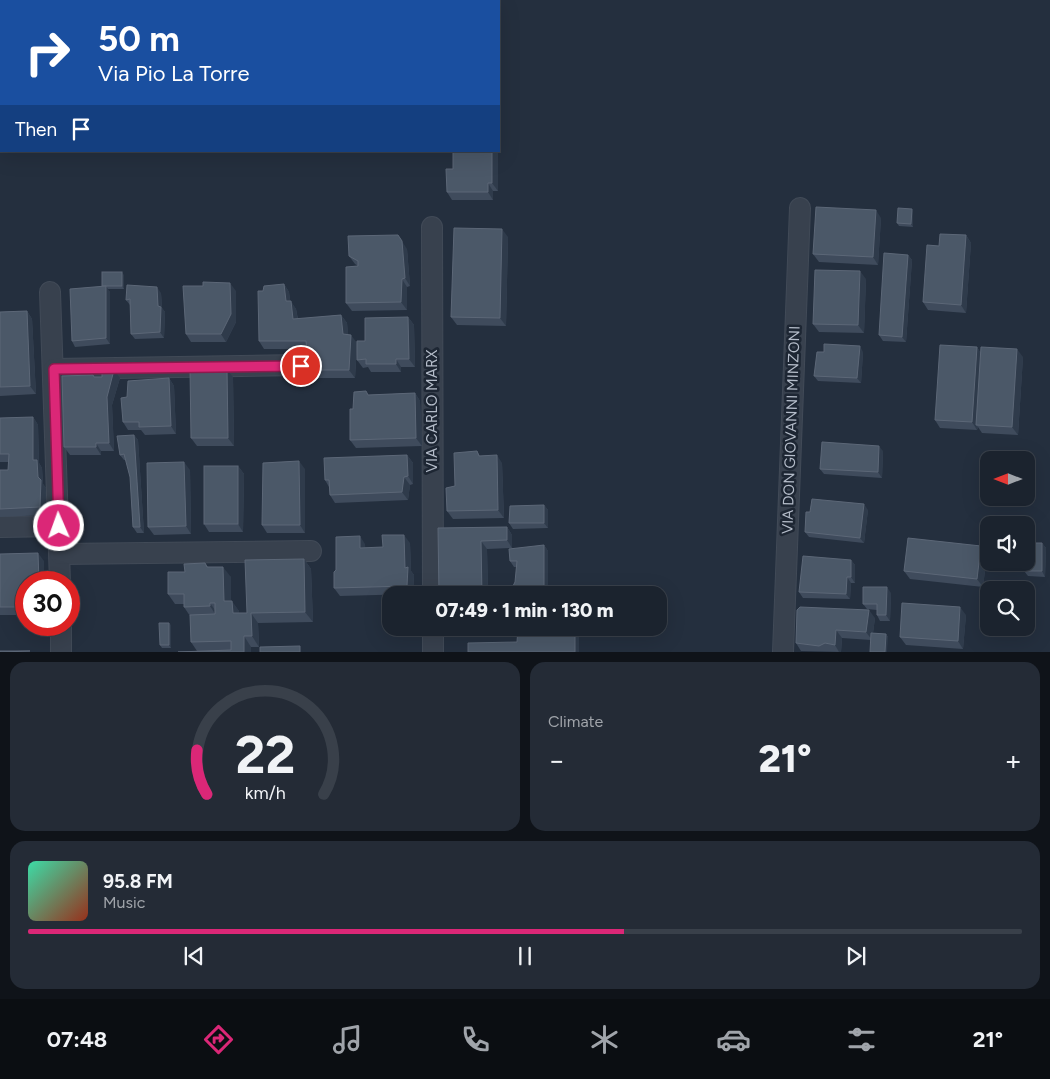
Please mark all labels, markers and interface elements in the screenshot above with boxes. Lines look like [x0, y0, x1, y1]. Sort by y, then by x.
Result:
text: 50 m [98, 18, 180, 60]
icon: right [15, 20, 80, 85]
text: Via Pio La Torre [98, 60, 250, 87]
icon: arrive [67, 115, 95, 143]
text: Then [15, 118, 57, 141]
street label: VIA DON GIOVANNI MINZONI [778, 325, 804, 535]
pin [280, 345, 322, 387]
street label: VIA CARLO MARX [423, 349, 441, 473]
icon: arrive [287, 352, 315, 380]
north arrow [980, 451, 1035, 506]
map controls [980, 451, 1035, 636]
position arrow [32, 499, 84, 551]
button: sound [980, 516, 1035, 571]
speed limit sign: 30 [15, 571, 80, 636]
button: search [980, 581, 1035, 636]
text: 07:49 · 1 min · 130 m [435, 599, 614, 622]
text: Climate [548, 712, 603, 731]
text: 22 [235, 724, 295, 786]
text: 21° [758, 736, 812, 782]
text: − [548, 743, 565, 777]
text: + [1005, 743, 1022, 777]
text: km/h [245, 782, 285, 803]
text: 95.8 FM [103, 870, 173, 893]
text: Music [103, 893, 145, 912]
icon: previous [180, 942, 208, 970]
icon: pause [511, 942, 539, 970]
icon: next [842, 942, 870, 970]
icon: directions [201, 1022, 236, 1057]
icon: music [330, 1022, 365, 1057]
icon: phone [458, 1022, 493, 1057]
icon: climate [587, 1022, 622, 1057]
icon: car [716, 1022, 751, 1057]
icon: filters [844, 1022, 879, 1057]
text: 07:48 [47, 1026, 107, 1053]
text: 21° [973, 1026, 1003, 1053]

